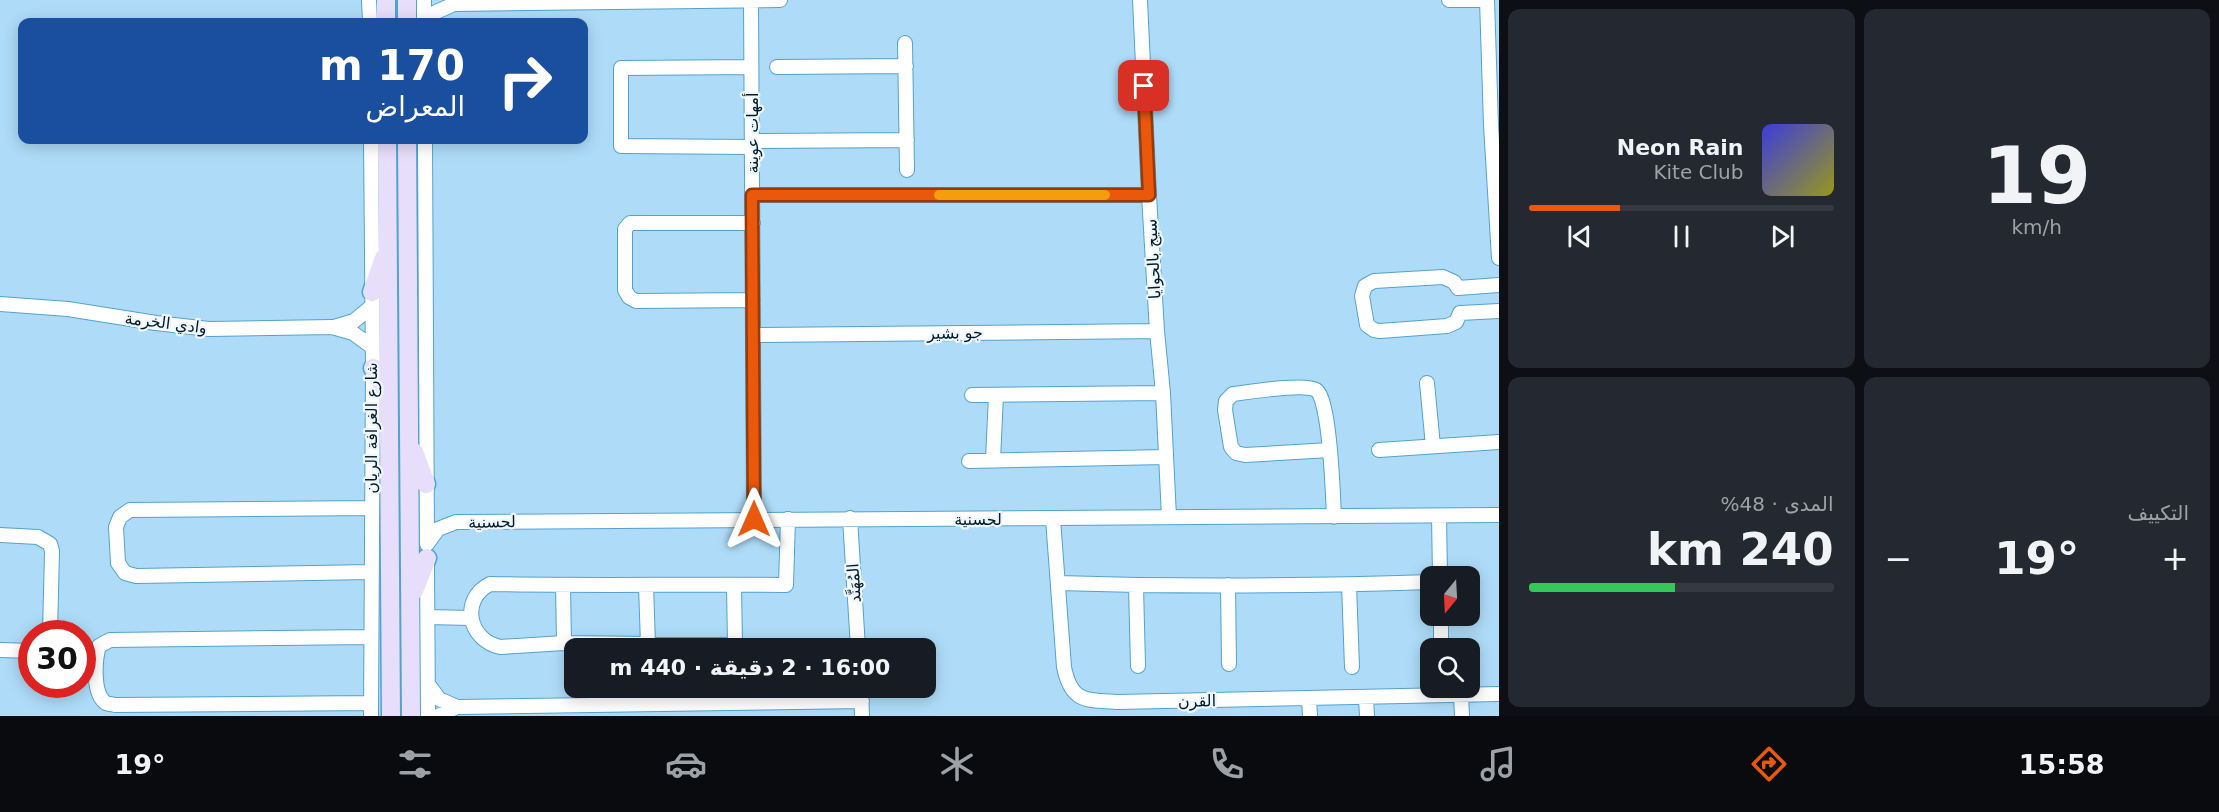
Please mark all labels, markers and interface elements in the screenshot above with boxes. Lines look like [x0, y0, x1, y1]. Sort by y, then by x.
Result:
text: 170 m [319, 41, 465, 90]
icon: right [486, 42, 564, 120]
pin [1118, 60, 1169, 111]
icon: arrive [1127, 69, 1160, 102]
text: المعراض [366, 91, 465, 122]
street label: أمهات عوينة [742, 92, 763, 174]
text: 19 [1982, 131, 2091, 221]
text: Neon Rain [1617, 135, 1744, 160]
text: Kite Club [1653, 160, 1744, 184]
text: km/h [2012, 215, 2062, 239]
street label: سيج بالحوايا [1141, 218, 1166, 300]
icon: previous [1563, 220, 1596, 253]
icon: pause [1665, 220, 1698, 253]
icon: next [1766, 220, 1799, 253]
street label: وادي الخرمة [124, 309, 208, 338]
street label: جو بشير [926, 323, 983, 344]
street label: شارع الغرافة الريان [362, 362, 382, 494]
position arrow [722, 487, 786, 551]
text: المدى · 48% [1721, 492, 1834, 516]
text: التكييف [2127, 501, 2189, 525]
street label: لحسنية [954, 510, 1002, 529]
street label: لحسنية [468, 512, 516, 532]
text: 240 km [1647, 523, 1834, 576]
text: 19° [1994, 532, 2079, 585]
text: − [1885, 539, 1912, 578]
text: + [2161, 539, 2189, 578]
street label: المُهَنَّد [842, 563, 866, 603]
north arrow [1420, 566, 1480, 626]
map controls [1420, 566, 1480, 698]
speed limit sign: 30 [18, 620, 96, 698]
button: search [1420, 638, 1480, 698]
text: 16:00 · 2 دقيقة · 440 m [610, 655, 890, 680]
street label: القرن [1178, 691, 1216, 712]
icon: filters [394, 743, 436, 785]
icon: car [665, 743, 707, 785]
icon: climate [936, 743, 978, 785]
icon: phone [1206, 743, 1248, 785]
icon: music [1477, 743, 1519, 785]
icon: directions [1748, 743, 1790, 785]
text: 19° [114, 749, 166, 780]
text: 15:58 [2019, 749, 2105, 780]

